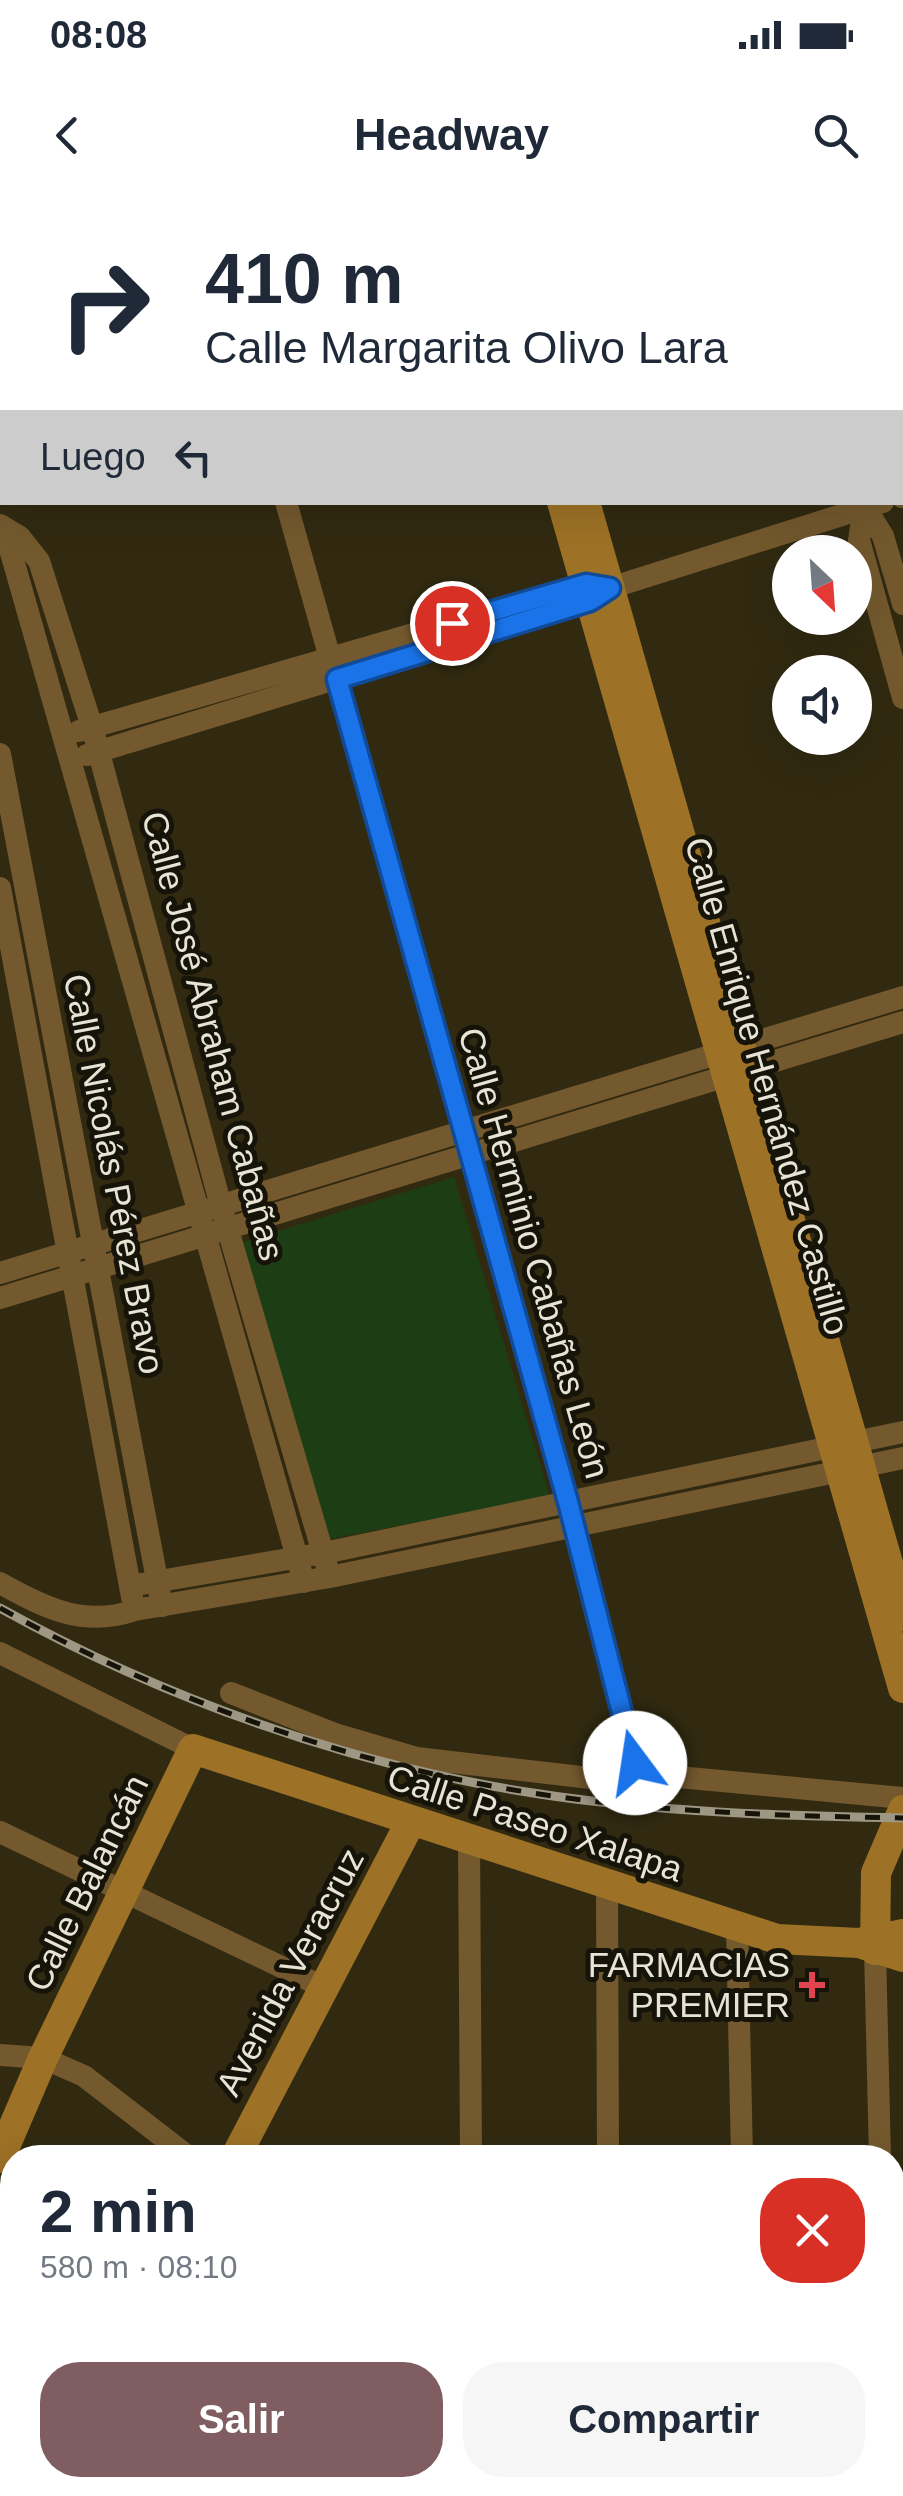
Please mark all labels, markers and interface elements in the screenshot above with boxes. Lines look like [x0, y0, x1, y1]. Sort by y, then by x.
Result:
text: 08:08 [50, 14, 147, 56]
icon: back [40, 108, 95, 163]
icon: search [808, 108, 863, 163]
text: Headway [354, 109, 549, 160]
icon: right [40, 240, 170, 370]
text: 410 m [205, 240, 403, 318]
text: Calle Margarita Olivo Lara [205, 322, 728, 373]
icon: left [166, 430, 221, 485]
text: Luego [40, 436, 146, 478]
north arrow [772, 535, 872, 635]
map controls [772, 535, 872, 755]
pin [410, 581, 495, 666]
icon: arrive [425, 596, 480, 651]
button: sound [772, 655, 872, 755]
street label: Calle José Abraham Cabañas [135, 807, 292, 1265]
street label: Calle Enrique Hernández Castillo [678, 833, 857, 1339]
street label: Calle Nicolás Pérez Bravo [57, 971, 172, 1377]
street label: Calle Herminio Cabañas León [451, 1023, 618, 1483]
position arrow [583, 1711, 687, 1815]
street label: Calle Paseo Xalapa [383, 1756, 688, 1889]
street label: Calle Balancán [17, 1768, 156, 1997]
street label: Avenida Veracruz [208, 1842, 371, 2102]
place label: FARMACIAS PREMIER [588, 1945, 790, 2024]
marker: FARMACIAS PREMIER [799, 1972, 825, 1998]
text: 2 min [40, 2178, 197, 2245]
button: close [760, 2178, 865, 2283]
text: 580 m · 08:10 [40, 2249, 237, 2285]
button: Salir [40, 2362, 443, 2477]
button: Compartir [463, 2362, 865, 2477]

